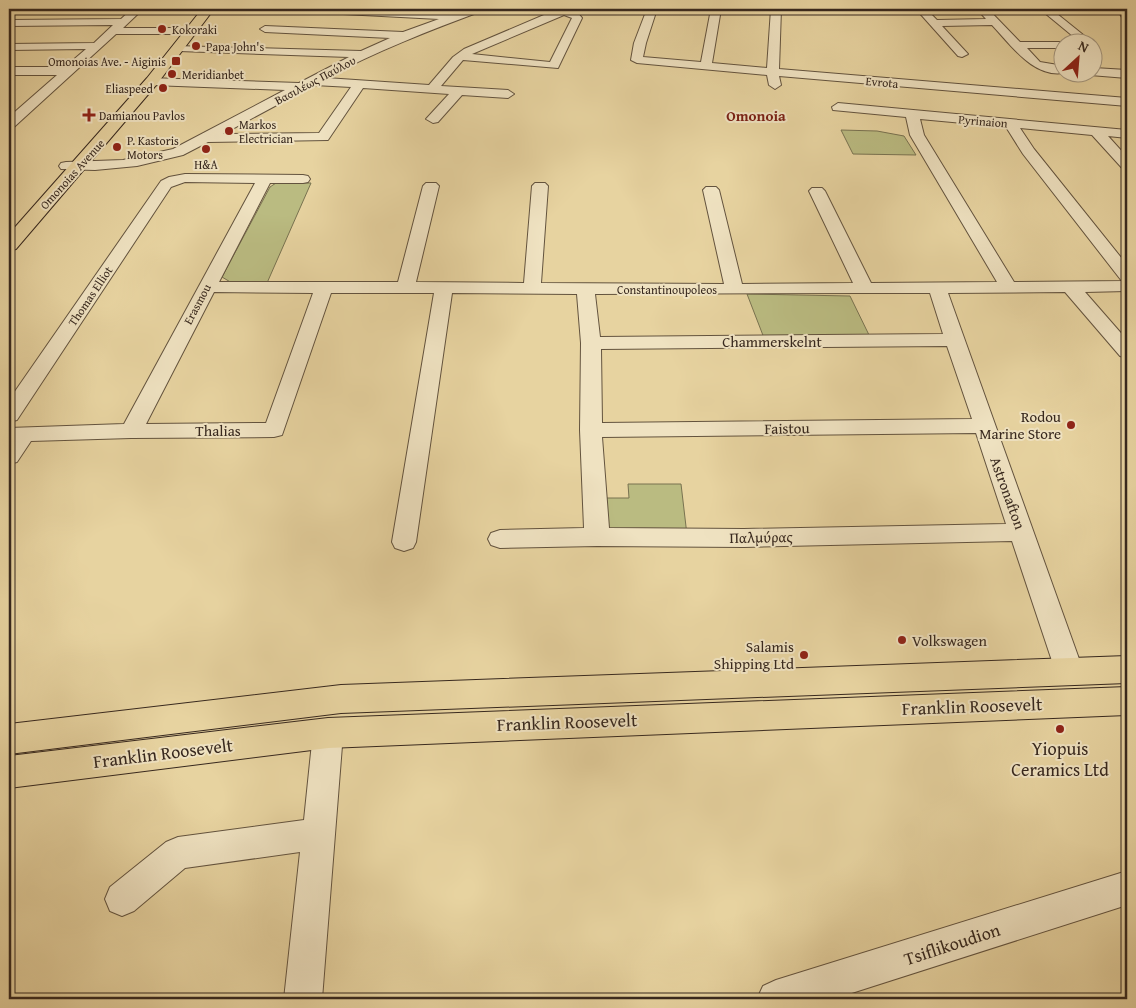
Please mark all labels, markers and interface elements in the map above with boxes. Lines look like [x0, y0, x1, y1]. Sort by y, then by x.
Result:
place label: Kokoraki [172, 21, 218, 38]
marker: Kokoraki [156, 23, 168, 35]
north arrow [1054, 32, 1104, 82]
text: N [1075, 35, 1093, 58]
place label: Papa John's [206, 38, 264, 55]
marker: Papa John's [190, 40, 202, 52]
street label: Βασιλέως Παύλου [271, 51, 359, 109]
place label: Omonoias Ave. - Aiginis [48, 53, 166, 70]
marker: Omonoias Ave. - Aiginis [170, 55, 182, 67]
place label: Meridianbet [182, 66, 245, 83]
marker: Meridianbet [166, 68, 178, 80]
street label: Evrota [865, 72, 899, 92]
place label: Eliaspeed [106, 80, 154, 97]
marker: Eliaspeed [157, 82, 169, 94]
district label: Omonoia [726, 105, 786, 126]
place label: Damianou Pavlos [99, 107, 185, 124]
marker: Damianou Pavlos [83, 109, 95, 121]
street label: Pyrinaion [958, 110, 1009, 132]
place label: Markos Electrician [239, 116, 293, 147]
marker: Markos Electrician [223, 125, 235, 137]
place label: P. Kastoris Motors [127, 132, 179, 163]
street label: Omonoias Avenue [36, 135, 108, 213]
marker: P. Kastoris Motors [111, 141, 123, 153]
marker: H&A [200, 143, 212, 155]
place label: H&A [194, 156, 218, 173]
street label: Thomas Elliot [64, 262, 117, 329]
street label: Erasmou [179, 280, 215, 327]
street label: Constantinoupoleos [617, 281, 717, 298]
street label: Chammerskelnt [722, 331, 823, 352]
place label: Rodou Marine Store [979, 406, 1062, 444]
street label: Faistou [764, 417, 811, 439]
marker: Rodou Marine Store [1065, 419, 1077, 431]
street label: Thalias [195, 420, 241, 441]
street label: Astronafton [985, 454, 1031, 533]
street label: Παλμύρας [729, 526, 794, 548]
place label: Volkswagen [912, 630, 987, 651]
marker: Volkswagen [896, 634, 908, 646]
place label: Salamis Shipping Ltd [714, 636, 794, 674]
marker: Salamis Shipping Ltd [798, 649, 810, 661]
street label: Franklin Roosevelt [901, 690, 1043, 722]
street label: Franklin Roosevelt [496, 706, 638, 738]
marker: Yiopuis Ceramics Ltd [1054, 723, 1066, 735]
street label: Franklin Roosevelt [92, 731, 235, 775]
place label: Yiopuis Ceramics Ltd [1011, 735, 1109, 783]
street label: Tsiflikoudion [900, 916, 1004, 972]

